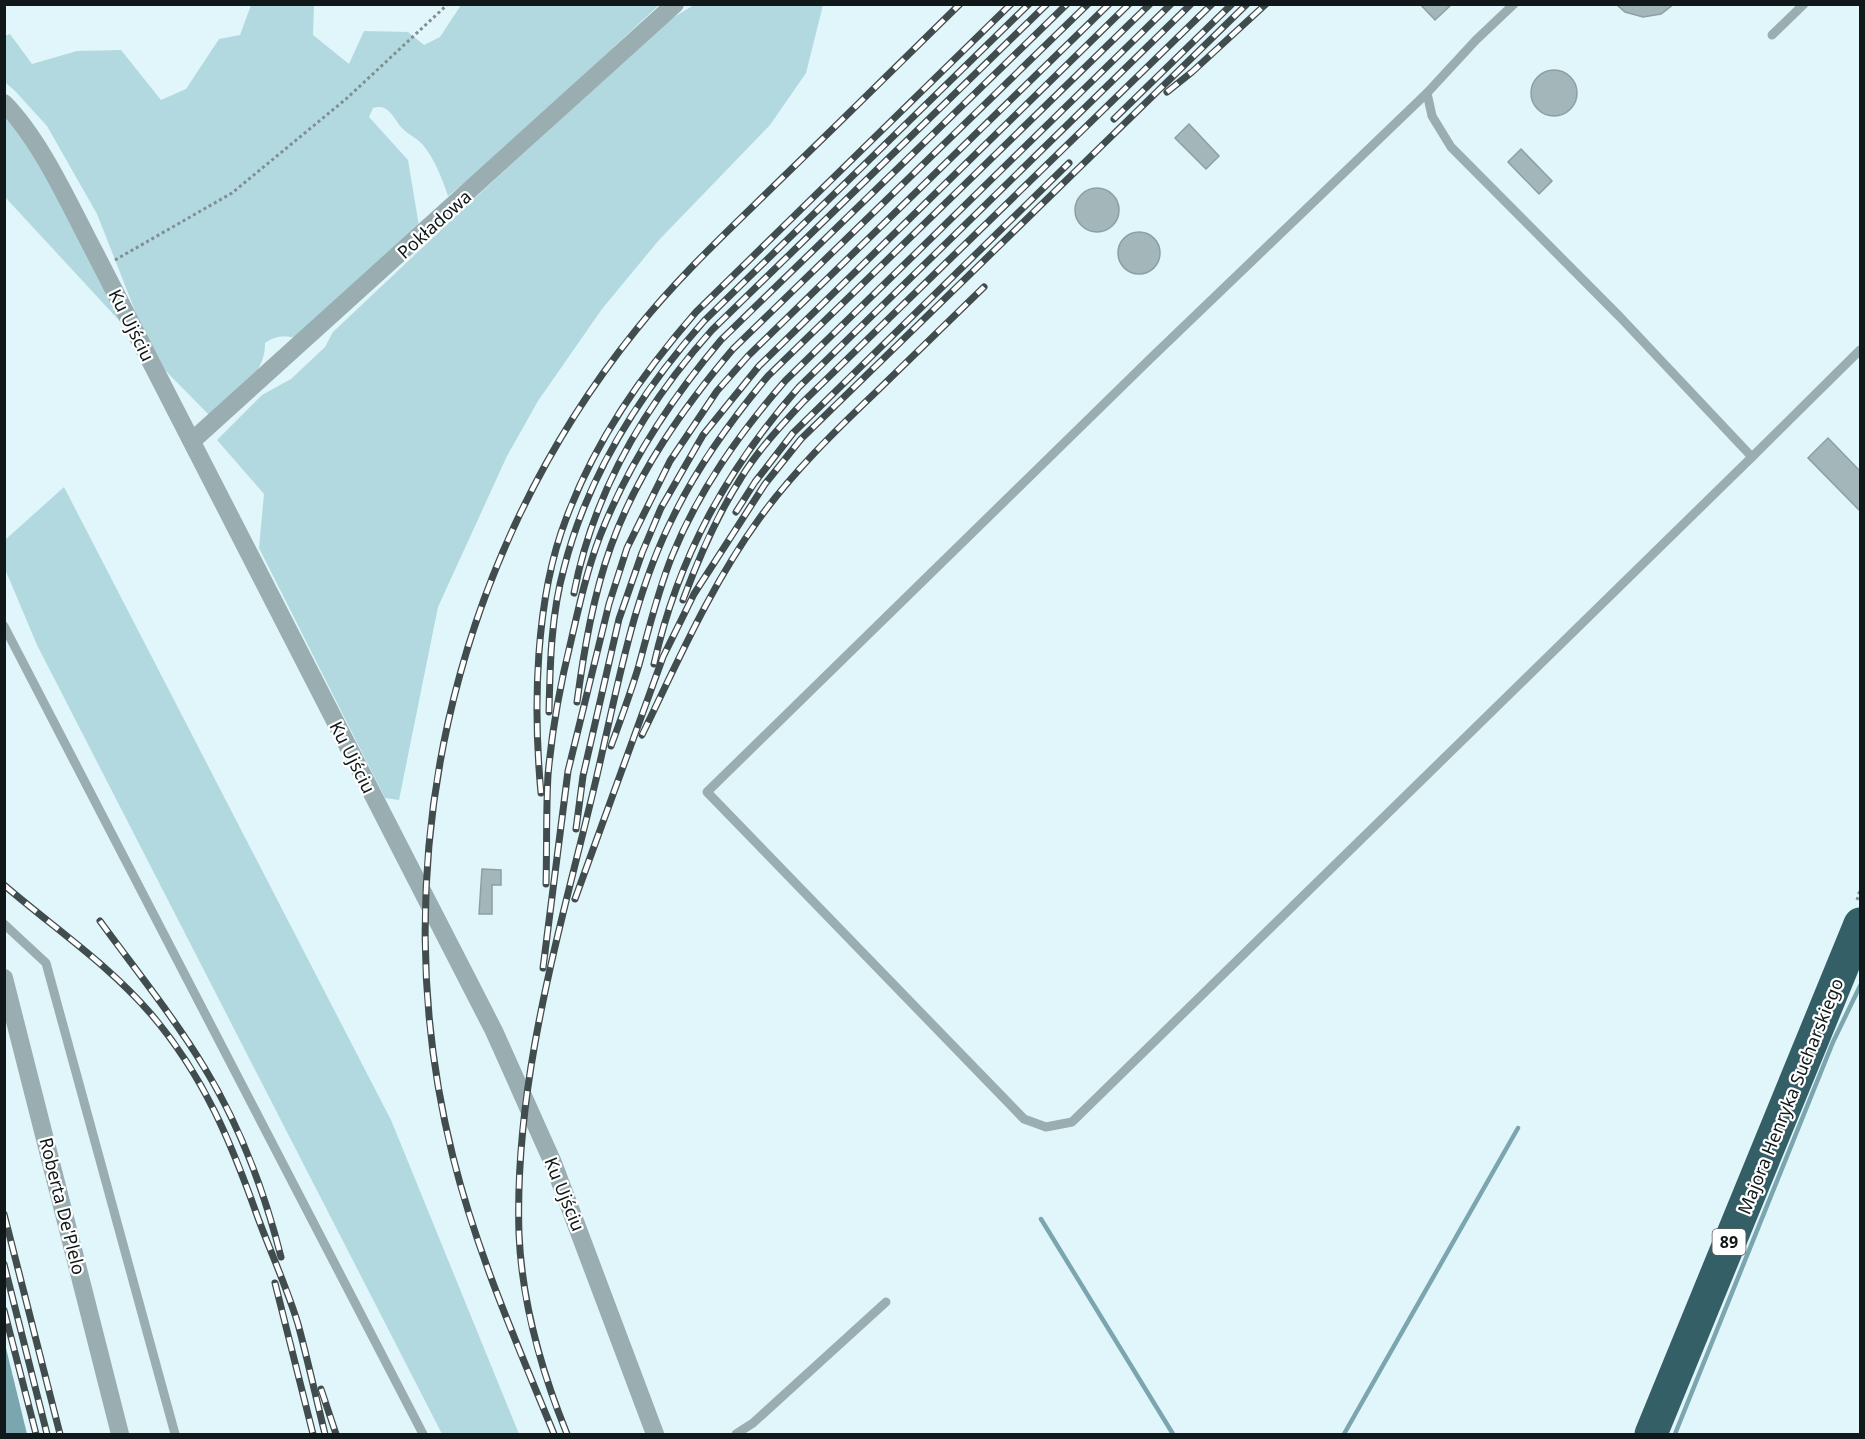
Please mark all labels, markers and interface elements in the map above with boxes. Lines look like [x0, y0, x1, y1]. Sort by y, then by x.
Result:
street label: Pokładowa [392, 184, 476, 264]
street label: Ku Ujściu [104, 285, 160, 365]
street label: Ku Ujściu [325, 717, 381, 797]
street label: Majora Henryka Sucharskiego [1732, 974, 1848, 1218]
street label: Roberta De'Plelo [34, 1135, 92, 1277]
street label: Ku Ujściu [539, 1153, 591, 1235]
road number: 89 [1712, 1229, 1746, 1255]

